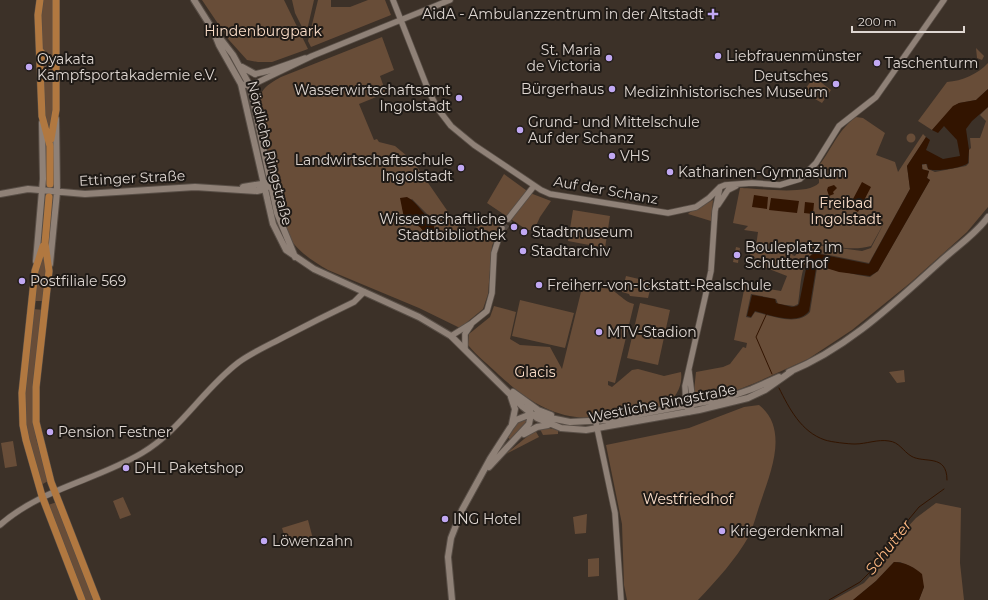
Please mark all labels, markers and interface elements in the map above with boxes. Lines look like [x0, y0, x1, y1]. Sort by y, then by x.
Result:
place label: AidA - Ambulanzzentrum in der Altstadt [422, 5, 704, 23]
marker: AidA - Ambulanzzentrum in der Altstadt [707, 8, 719, 20]
scale bar [852, 8, 964, 34]
text: 200 m [858, 14, 897, 29]
park label: Hindenburgpark [204, 22, 322, 40]
place label: St. Maria de Victoria [526, 41, 601, 75]
place label: Liebfrauenmünster [726, 47, 862, 65]
place label: Oyakata Kampfsportakademie e.V. [37, 50, 217, 84]
marker: Liebfrauenmünster [713, 51, 723, 61]
marker: St. Maria de Victoria [604, 53, 614, 63]
place label: Taschenturm [885, 54, 978, 72]
marker: Taschenturm [872, 58, 882, 68]
marker: Oyakata Kampfsportakademie e.V. [24, 62, 34, 72]
place label: Deutsches Medizinhistorisches Museum [624, 67, 828, 101]
street label: Nördliche Ringstraße [243, 79, 297, 227]
marker: Deutsches Medizinhistorisches Museum [831, 79, 841, 89]
place label: Bürgerhaus [521, 80, 604, 98]
place label: Wasserwirtschaftsamt Ingolstadt [294, 81, 451, 115]
marker: Bürgerhaus [607, 84, 617, 94]
marker: Wasserwirtschaftsamt Ingolstadt [454, 93, 464, 103]
place label: Grund- und Mittelschule Auf der Schanz [528, 113, 700, 147]
marker: Grund- und Mittelschule Auf der Schanz [515, 125, 525, 135]
place label: VHS [620, 147, 650, 165]
place label: Landwirtschaftsschule Ingolstadt [295, 151, 453, 185]
marker: VHS [607, 151, 617, 161]
marker: Landwirtschaftsschule Ingolstadt [456, 163, 466, 173]
place label: Katharinen-Gymnasium [678, 163, 847, 181]
street label: Ettinger Straße [78, 166, 186, 190]
marker: Katharinen-Gymnasium [665, 167, 675, 177]
street label: Auf der Schanz [552, 172, 660, 208]
park label: Freibad Ingolstadt [810, 194, 882, 228]
place label: Wissenschaftliche Stadtbibliothek [379, 210, 507, 244]
marker: Wissenschaftliche Stadtbibliothek [509, 222, 519, 232]
place label: Stadtmuseum [532, 223, 633, 241]
marker: Stadtmuseum [519, 227, 529, 237]
place label: Bouleplatz im Schutterhof [745, 238, 843, 272]
place label: Stadtarchiv [531, 242, 611, 260]
marker: Stadtarchiv [518, 246, 528, 256]
marker: Bouleplatz im Schutterhof [732, 250, 742, 260]
place label: Postfiliale 569 [30, 272, 126, 290]
marker: Postfiliale 569 [17, 276, 27, 286]
place label: Freiherr-von-Ickstatt-Realschule [547, 276, 772, 294]
marker: Freiherr-von-Ickstatt-Realschule [534, 280, 544, 290]
place label: MTV-Stadion [607, 323, 697, 341]
marker: MTV-Stadion [594, 327, 604, 337]
park label: Glacis [514, 363, 556, 381]
street label: Westliche Ringstraße [587, 380, 737, 426]
place label: Pension Festner [58, 423, 172, 441]
marker: Pension Festner [45, 427, 55, 437]
place label: DHL Paketshop [134, 459, 244, 477]
marker: DHL Paketshop [121, 463, 131, 473]
park label: Westfriedhof [643, 490, 735, 508]
place label: ING Hotel [453, 510, 521, 528]
marker: ING Hotel [440, 514, 450, 524]
water label: Schutter [861, 515, 916, 578]
place label: Kriegerdenkmal [730, 522, 844, 540]
marker: Kriegerdenkmal [717, 526, 727, 536]
place label: Löwenzahn [272, 532, 353, 550]
marker: Löwenzahn [259, 536, 269, 546]

